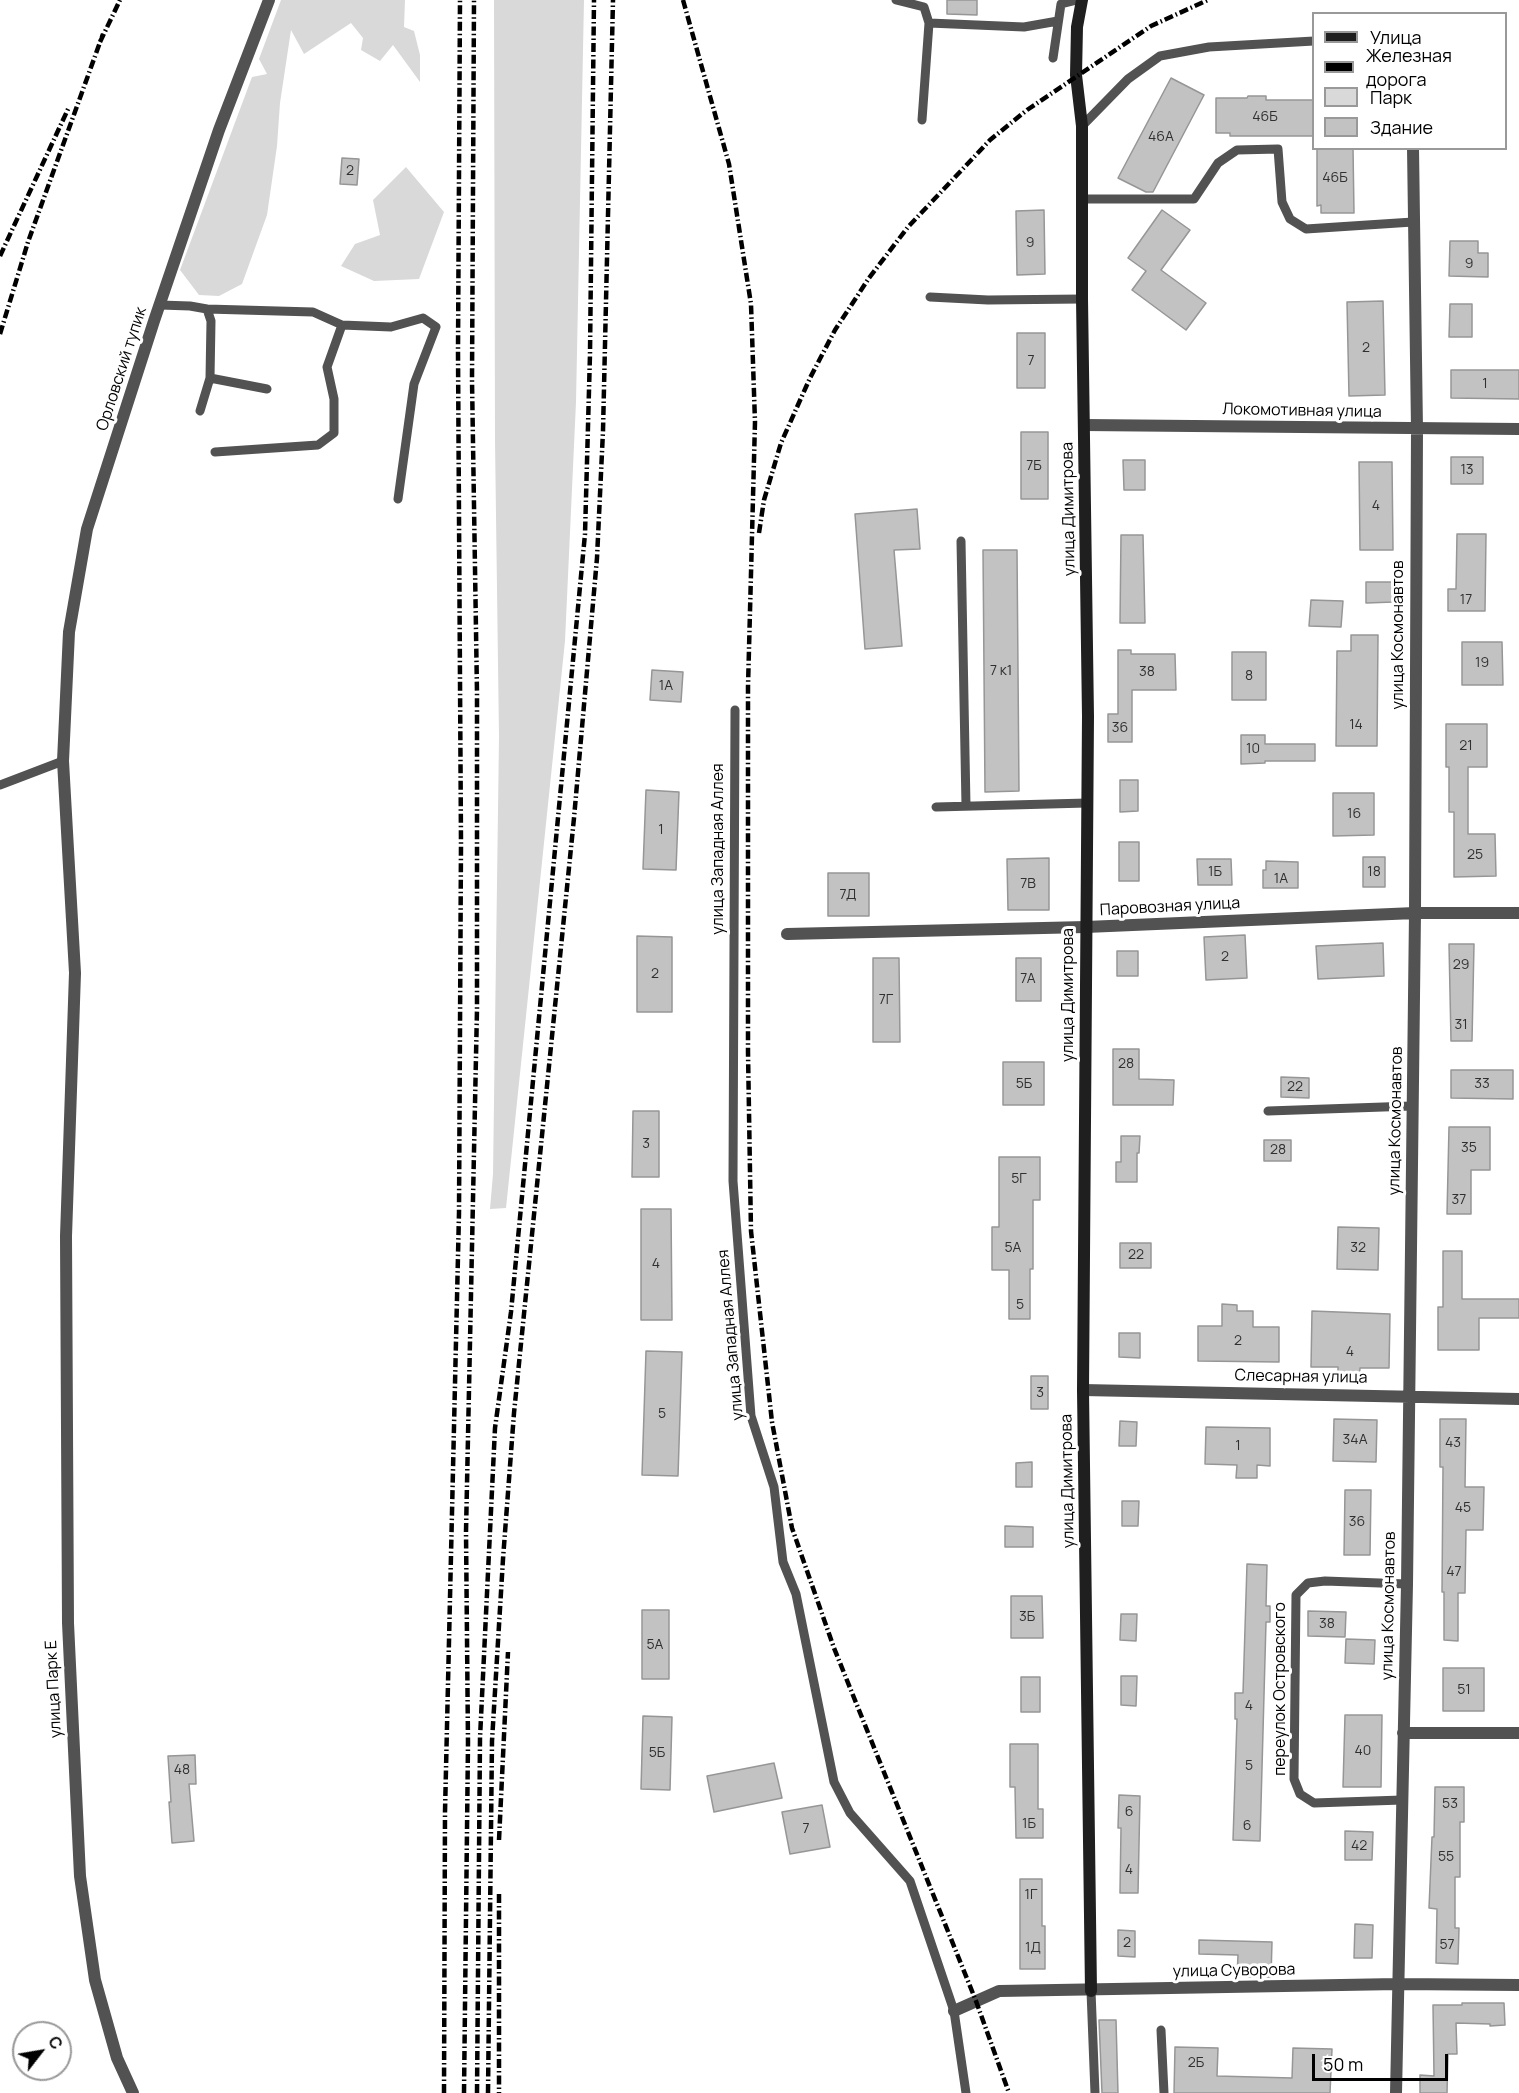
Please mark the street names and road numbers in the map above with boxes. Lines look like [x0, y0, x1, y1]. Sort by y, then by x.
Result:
street label: Орловский тупик [93, 305, 151, 433]
street label: Локомотивная улица [1222, 400, 1382, 422]
street label: улица Димитрова [1058, 442, 1080, 576]
street label: улица Космонавтов [1389, 561, 1409, 709]
street label: улица Западная Аллея [709, 763, 729, 935]
street label: Паровозная улица [1099, 894, 1241, 920]
street label: улица Димитрова [1059, 928, 1079, 1062]
street label: улица Космонавтов [1385, 1046, 1407, 1196]
street label: улица Западная Аллея [714, 1249, 748, 1421]
street label: Слесарная улица [1234, 1366, 1368, 1388]
street label: улица Димитрова [1057, 1414, 1079, 1548]
street label: улица Космонавтов [1378, 1531, 1400, 1681]
street label: переулок Островского [1271, 1602, 1291, 1776]
street label: улица Парк Е [42, 1640, 66, 1738]
street label: улица Суворова [1172, 1960, 1296, 1982]

